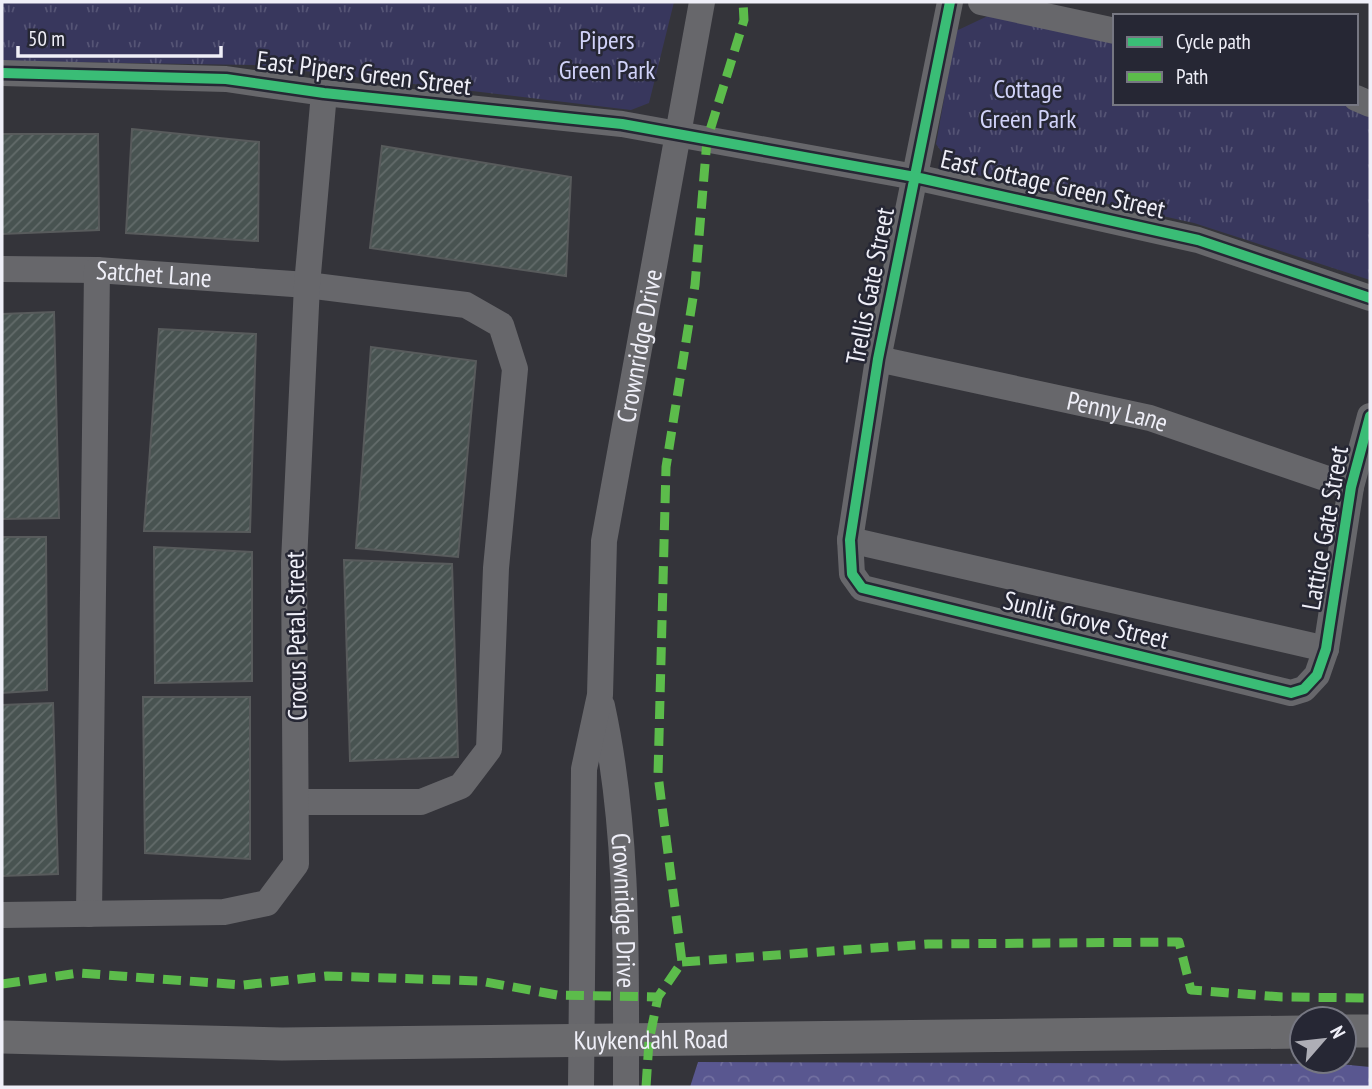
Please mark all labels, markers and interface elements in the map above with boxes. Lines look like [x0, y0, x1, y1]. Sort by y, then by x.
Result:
scale bar [18, 14, 220, 58]
legend [1113, 14, 1358, 105]
park label: Pipers Green Park [559, 23, 655, 86]
text: 50 m [28, 25, 65, 52]
text: Cycle path [1176, 28, 1251, 55]
street label: East Pipers Green Street [255, 43, 473, 102]
text: Path [1176, 63, 1208, 90]
park label: Cottage Green Park [980, 72, 1076, 135]
street label: East Cottage Green Street [938, 142, 1169, 225]
street label: Trellis Gate Street [838, 204, 901, 367]
street label: Satchet Lane [95, 253, 213, 294]
street label: Crownridge Drive [609, 267, 669, 425]
street label: Penny Lane [1064, 383, 1172, 439]
street label: Lattice Gate Street [1294, 443, 1355, 613]
street label: Crocus Petal Street [278, 551, 313, 721]
street label: Sunlit Grove Street [1000, 583, 1172, 656]
street label: Crownridge Drive [604, 832, 643, 988]
north arrow [1288, 1005, 1358, 1075]
street label: Kuykendahl Road [573, 1022, 728, 1057]
text: N [1325, 1022, 1351, 1042]

